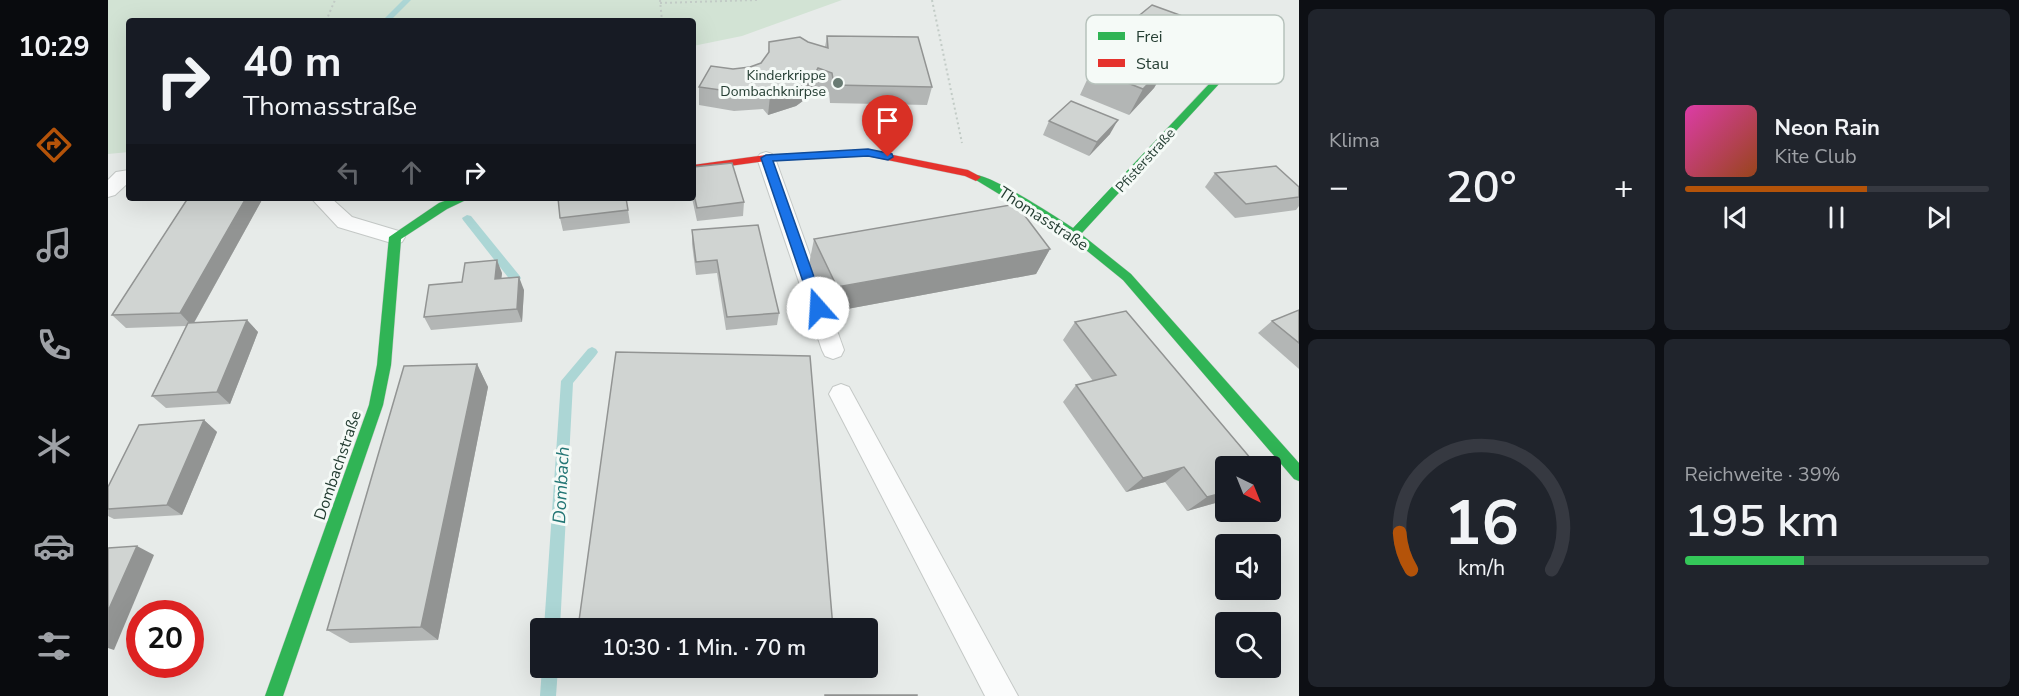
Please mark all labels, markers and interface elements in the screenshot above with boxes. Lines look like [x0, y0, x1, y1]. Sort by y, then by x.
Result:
legend [1086, 15, 1284, 84]
text: Frei [1136, 26, 1162, 48]
text: 10:29 [18, 29, 90, 66]
text: 40 m [243, 34, 342, 91]
icon: right [144, 42, 222, 120]
text: Stau [1136, 53, 1169, 75]
place label: Kinderkrippe Dombachknirpse [720, 66, 826, 101]
marker: Kinderkrippe Dombachknirpse [831, 76, 845, 90]
text: Thomasstraße [243, 88, 417, 125]
pin [862, 95, 913, 157]
icon: arrive [871, 104, 904, 137]
text: Neon Rain [1775, 113, 1880, 143]
icon: directions [33, 124, 75, 166]
street label: Pfisterstraße [1111, 124, 1179, 197]
text: Klima [1329, 127, 1380, 154]
text: Kite Club [1775, 143, 1857, 170]
icon: left [332, 156, 365, 189]
icon: ahead [395, 156, 428, 189]
icon: right [458, 156, 491, 189]
text: 20° [1446, 157, 1517, 218]
text: − [1329, 165, 1349, 210]
text: + [1614, 165, 1633, 210]
street label: Thomasstraße [994, 182, 1093, 256]
icon: previous [1719, 201, 1752, 234]
icon: pause [1820, 201, 1853, 234]
icon: next [1922, 201, 1955, 234]
icon: music [33, 224, 75, 266]
position arrow [786, 276, 850, 340]
icon: phone [33, 324, 75, 366]
street label: Dombachstraße [309, 408, 367, 523]
icon: climate [33, 425, 75, 467]
water label: Dombach [547, 446, 575, 524]
north arrow [1215, 456, 1281, 522]
map controls [1215, 456, 1281, 678]
text: Reichweite · 39% [1685, 461, 1840, 488]
text: 16 [1444, 481, 1519, 566]
text: 195 km [1685, 491, 1840, 552]
icon: car [33, 525, 75, 567]
button: sound [1215, 534, 1281, 600]
text: km/h [1458, 553, 1505, 583]
speed limit sign: 20 [126, 600, 204, 678]
button: search [1215, 612, 1281, 678]
icon: filters [33, 625, 75, 667]
text: 10:30 · 1 Min. · 70 m [602, 633, 806, 663]

